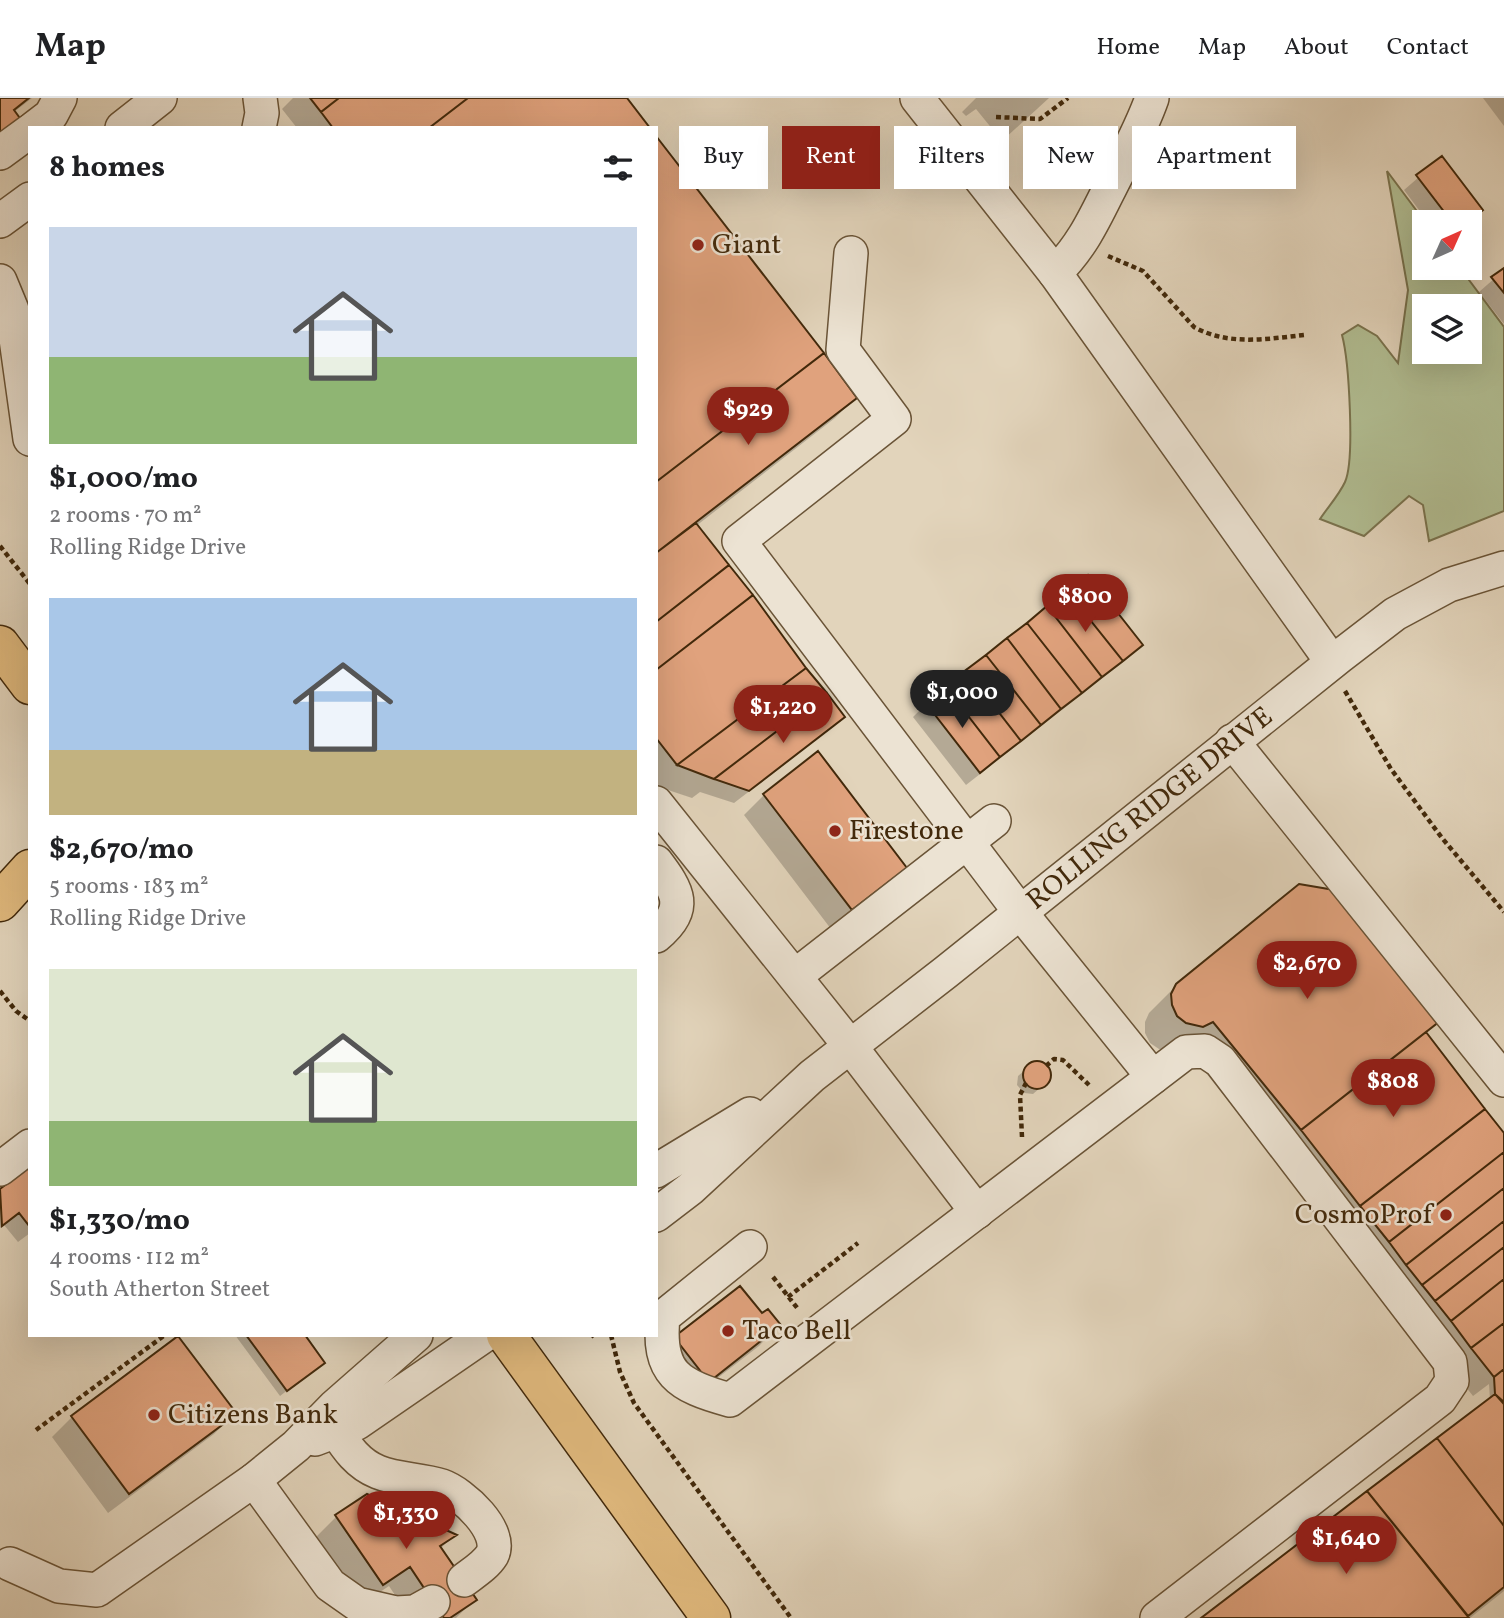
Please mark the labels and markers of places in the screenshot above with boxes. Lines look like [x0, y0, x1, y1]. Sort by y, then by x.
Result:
place label: Giant [712, 226, 781, 265]
marker: Giant [690, 237, 706, 253]
pin: $929 [707, 388, 789, 447]
pin: $800 [1044, 574, 1126, 634]
pin: $1,000 [905, 670, 1019, 730]
pin: $1,220 [726, 686, 840, 745]
place label: Firestone [849, 812, 964, 851]
marker: Firestone [827, 823, 843, 839]
pin: $2,670 [1250, 942, 1364, 1001]
pin: $808 [1352, 1060, 1434, 1119]
place label: CosmoProf [1295, 1196, 1434, 1235]
marker: CosmoProf [1438, 1207, 1454, 1223]
place label: Taco Bell [742, 1312, 851, 1351]
marker: Taco Bell [720, 1323, 736, 1339]
place label: Citizens Bank [168, 1396, 338, 1435]
marker: Citizens Bank [146, 1407, 162, 1423]
pin: $1,330 [349, 1492, 463, 1551]
pin: $1,640 [1289, 1516, 1403, 1576]

